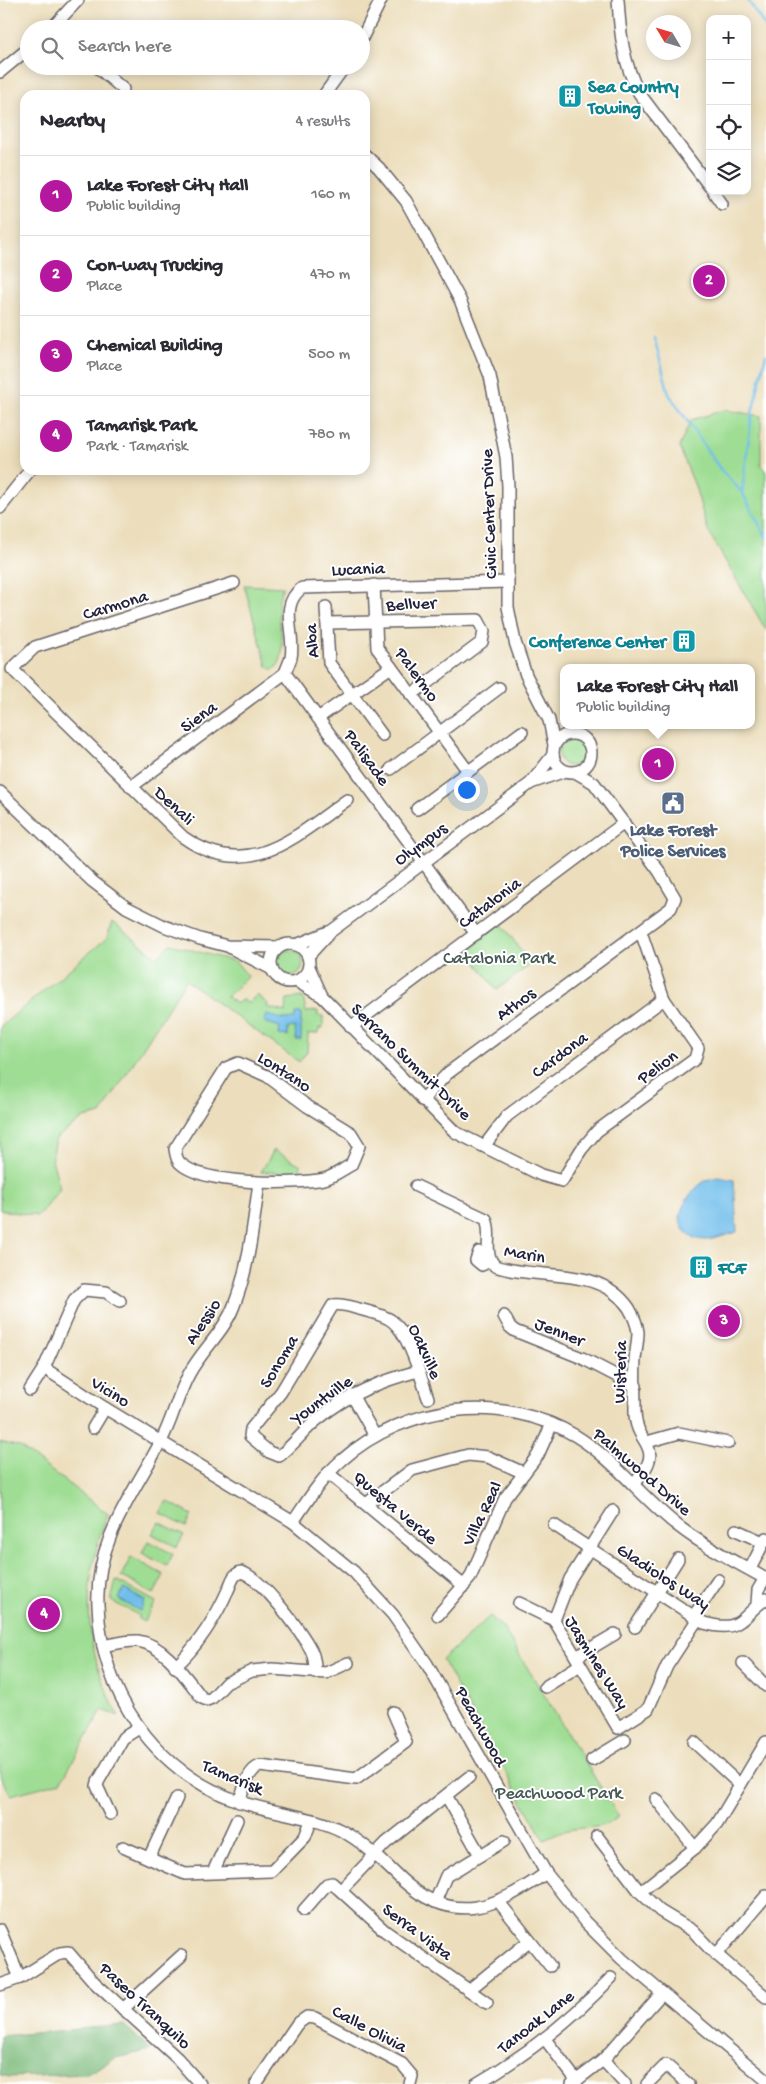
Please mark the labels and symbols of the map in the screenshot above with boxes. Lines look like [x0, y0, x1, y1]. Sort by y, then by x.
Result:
north arrow [646, 15, 691, 60]
place label: Sea Country Towing [586, 78, 679, 120]
building icon: Sea Country Towing [557, 83, 583, 109]
pin: 2 [693, 262, 725, 300]
street label: Civic Center Drive [478, 448, 503, 579]
street label: Lucania [331, 559, 386, 582]
street label: Carmona [81, 586, 152, 626]
street label: Bellver [385, 594, 438, 617]
street label: Alba [302, 622, 325, 659]
building icon: Conference Center [671, 628, 697, 654]
place label: Conference Center [528, 633, 669, 654]
street label: Palermo [389, 644, 443, 707]
street label: Siena [177, 697, 223, 738]
street label: Palisade [338, 725, 394, 791]
pin: 1 [642, 745, 674, 783]
your location [454, 777, 480, 803]
street label: Denali [148, 782, 198, 831]
public building icon: Lake Forest Police Services [660, 790, 686, 816]
street label: Olympus [391, 818, 453, 871]
place label: Lake Forest Police Services [620, 821, 727, 863]
street label: Catalonia [455, 873, 527, 934]
park label: Catalonia Park [443, 949, 557, 970]
street label: Athos [493, 983, 541, 1026]
street label: Serrano Summit Drive [346, 1000, 475, 1126]
street label: Cardona [528, 1028, 593, 1084]
street label: Pelion [633, 1046, 683, 1090]
street label: Lontano [253, 1048, 314, 1098]
street label: Marin [502, 1242, 547, 1269]
building icon: FCF [688, 1254, 714, 1280]
place label: FCF [717, 1259, 748, 1280]
street label: Alessio [182, 1296, 227, 1349]
pin: 3 [708, 1302, 740, 1340]
street label: Jenner [531, 1314, 588, 1353]
street label: Oakville [402, 1321, 445, 1383]
street label: Sonoma [256, 1331, 305, 1393]
street label: Wisteria [610, 1339, 633, 1404]
street label: Yountville [286, 1371, 358, 1432]
street label: Vicino [86, 1373, 133, 1413]
street label: Palmwood Drive [587, 1424, 695, 1522]
street label: Questa Verde [348, 1468, 441, 1551]
street label: Villa Real [458, 1479, 508, 1551]
street label: Gladiolos Way [612, 1540, 714, 1616]
pin: 4 [28, 1595, 60, 1633]
street label: Jasmines Way [559, 1613, 633, 1714]
street label: Peachwood [449, 1683, 511, 1772]
street label: Tamarisk [197, 1756, 268, 1801]
park label: Peachwood Park [495, 1784, 624, 1805]
street label: Serra Vista [377, 1900, 457, 1967]
street label: Paseo Tranquilo [93, 1958, 195, 2055]
street label: Tanoak Lane [493, 1986, 580, 2060]
street label: Calle Olivia [328, 2002, 411, 2059]

